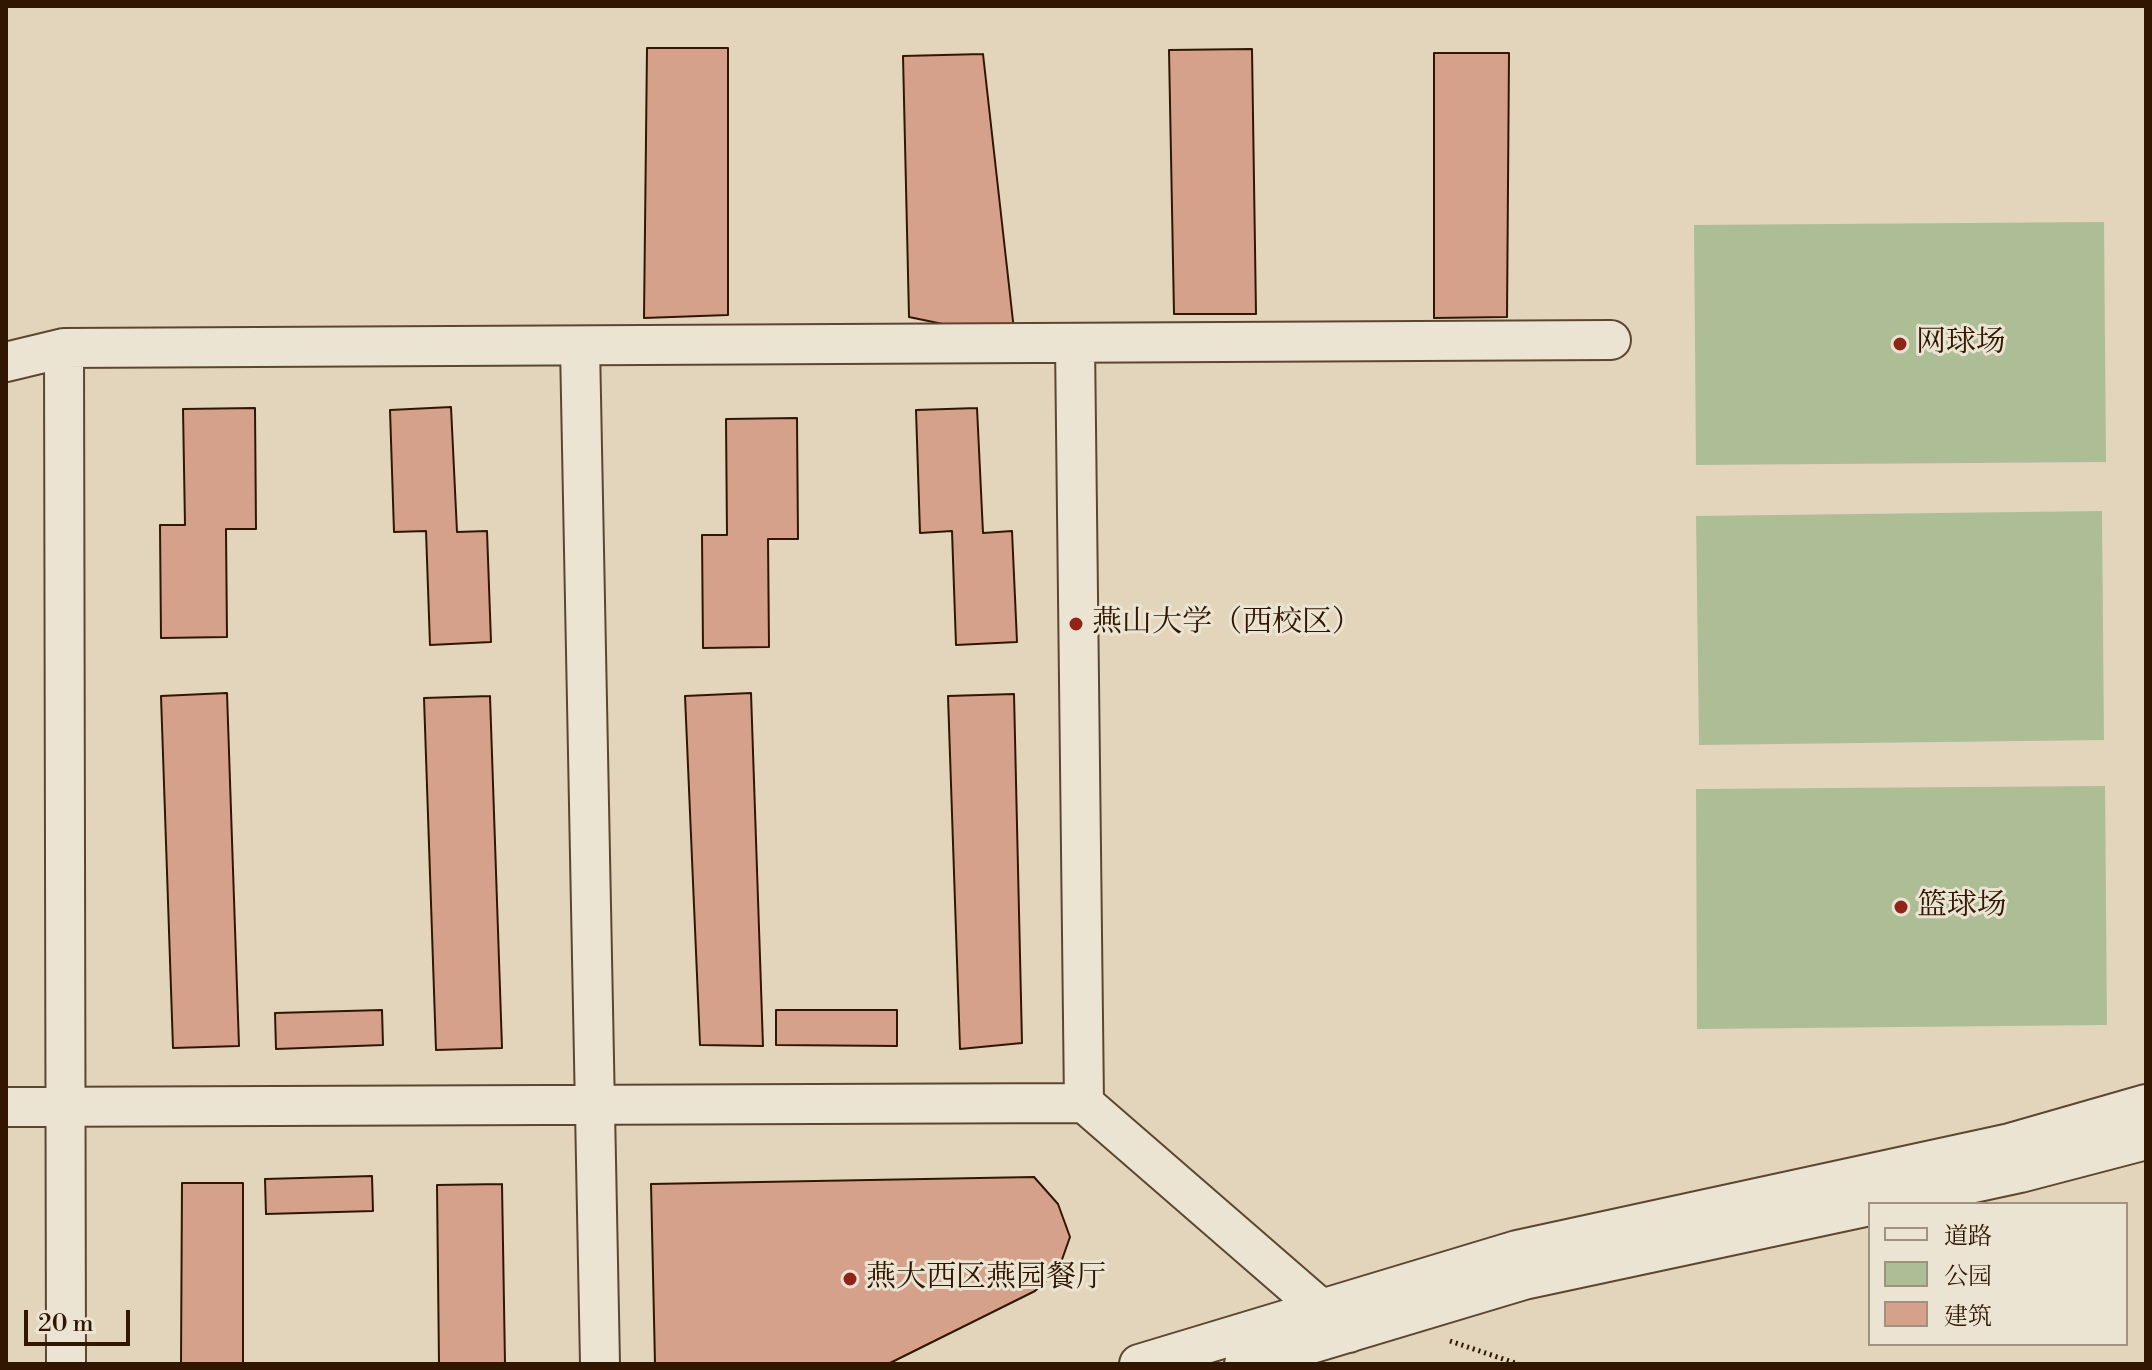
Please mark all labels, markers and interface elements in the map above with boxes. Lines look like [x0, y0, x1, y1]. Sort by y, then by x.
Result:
place label: 网球场 [1916, 326, 2006, 362]
marker: 网球场 [1891, 335, 1909, 353]
place label: 燕山大学（西校区） [1092, 606, 1362, 642]
marker: 燕山大学（西校区） [1067, 615, 1085, 633]
place label: 篮球场 [1917, 889, 2007, 925]
marker: 篮球场 [1892, 898, 1910, 916]
legend [1868, 1202, 2128, 1346]
text: 道路 [1944, 1222, 1992, 1252]
place label: 燕大西区燕园餐厅 [866, 1261, 1106, 1297]
text: 公园 [1944, 1262, 1992, 1292]
marker: 燕大西区燕园餐厅 [841, 1270, 859, 1288]
scale bar [28, 1294, 134, 1344]
text: 建筑 [1944, 1302, 1992, 1332]
text: 20 m [38, 1309, 94, 1339]

